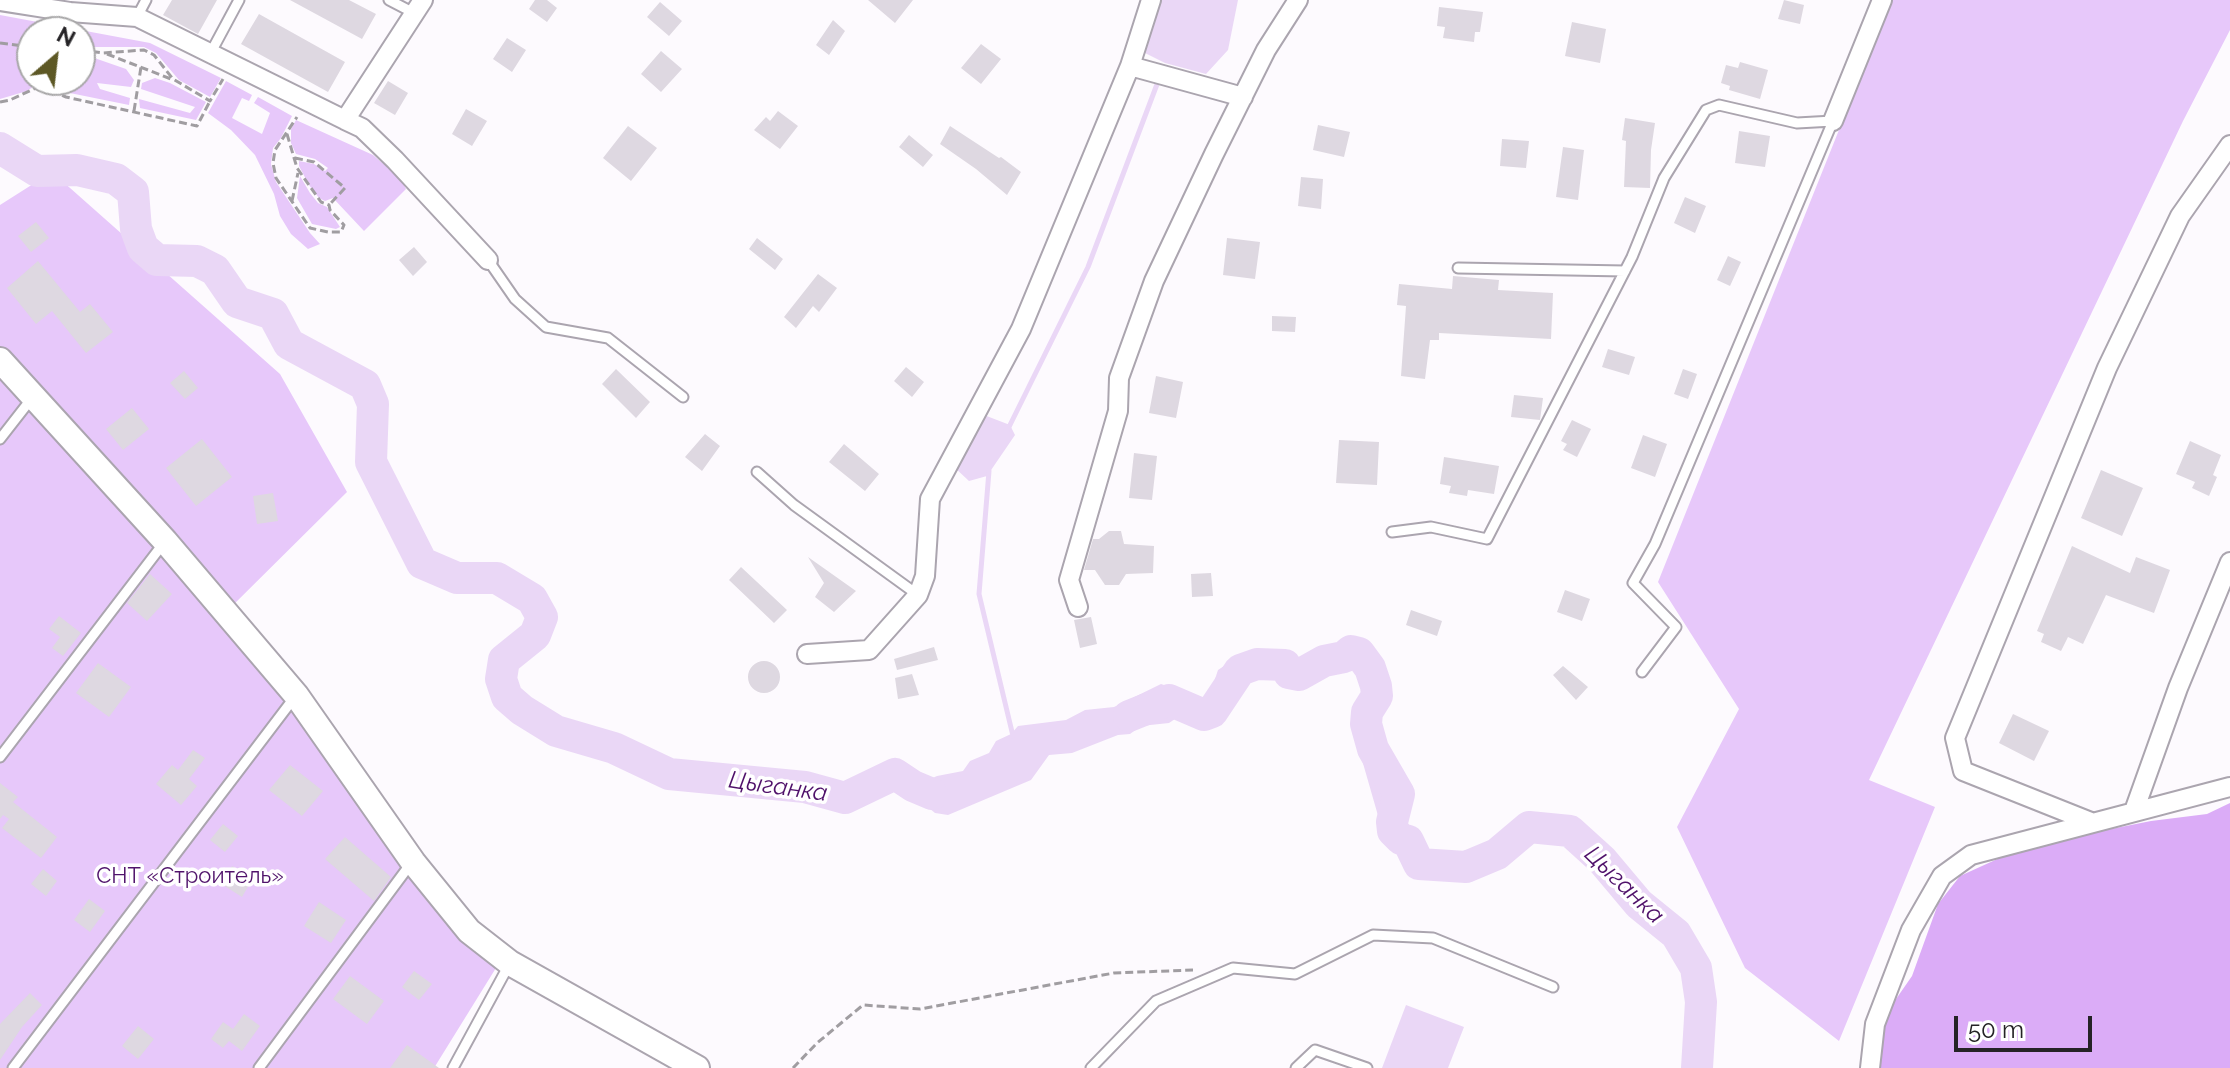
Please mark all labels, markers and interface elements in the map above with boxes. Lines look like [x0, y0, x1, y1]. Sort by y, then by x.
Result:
north arrow [16, 16, 96, 96]
text: N [53, 21, 80, 52]
water label: Цыганка [727, 766, 829, 808]
water label: Цыганка [1578, 840, 1670, 930]
park label: СНТ «Строитель» [96, 863, 284, 889]
scale bar [1958, 1000, 2096, 1050]
text: 50 m [1968, 1015, 2024, 1044]

